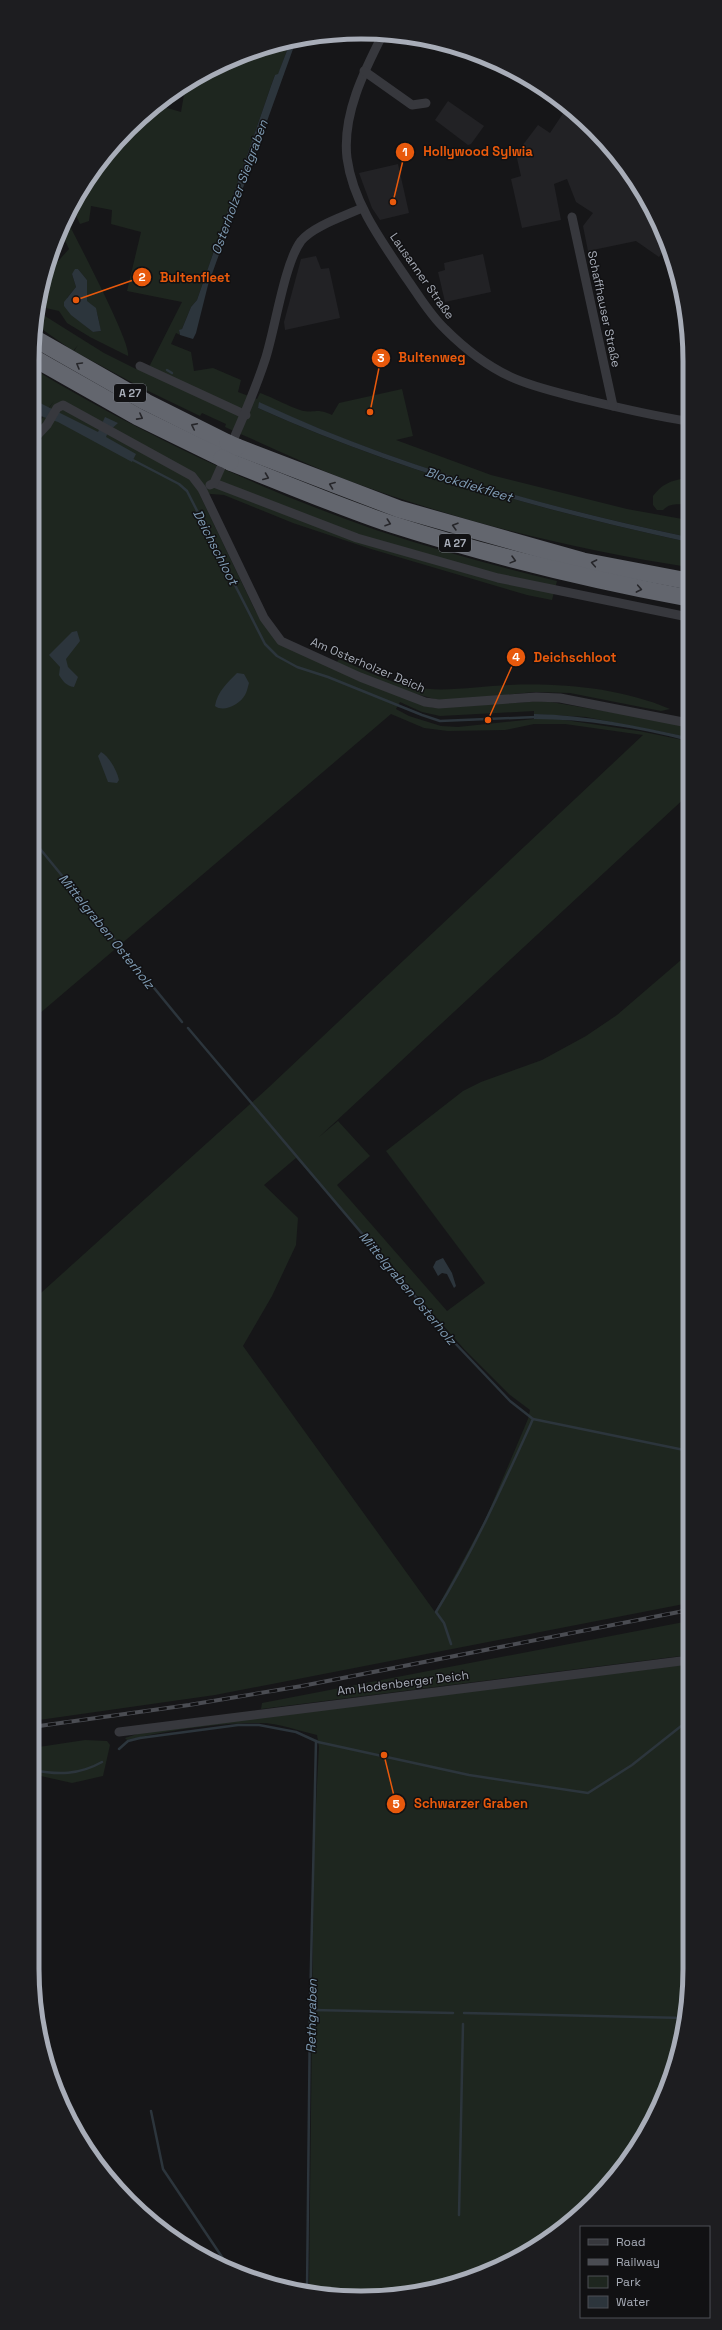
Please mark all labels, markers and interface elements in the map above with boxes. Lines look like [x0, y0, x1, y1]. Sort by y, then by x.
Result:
water label: Osterholzer Sielgraben [207, 117, 272, 257]
callout: Hollywood Sylwia [395, 139, 540, 164]
text: Hollywood Sylwia [423, 143, 533, 160]
text: 1 [402, 144, 408, 160]
street label: Lausanner Straße [386, 230, 458, 322]
street label: Schaffhauser Straße [584, 249, 624, 369]
callout: Bultenfleet [132, 265, 239, 290]
text: 2 [138, 269, 146, 285]
text: Bultenfleet [160, 269, 230, 286]
callout: Bultenweg [371, 345, 474, 370]
text: Bultenweg [398, 349, 466, 366]
text: 3 [377, 350, 385, 366]
one-way arrow [76, 362, 83, 369]
road number: A 27 [114, 384, 146, 402]
one-way arrow [135, 412, 143, 420]
one-way arrow [190, 423, 198, 431]
water label: Blockdiekfleet [423, 463, 515, 506]
one-way arrow [263, 472, 270, 480]
one-way arrow [329, 481, 336, 489]
water label: Deichschloot [189, 506, 242, 589]
one-way arrow [384, 518, 391, 526]
one-way arrow [452, 522, 459, 531]
road number: A 27 [439, 534, 471, 552]
one-way arrow [509, 555, 516, 564]
one-way arrow [591, 559, 598, 567]
one-way arrow [636, 584, 642, 593]
street label: Am Osterholzer Deich [308, 634, 428, 696]
callout: Deichschloot [506, 645, 625, 670]
text: 4 [512, 649, 520, 665]
text: Deichschloot [534, 649, 616, 666]
water label: Mittelgraben Osterholz [55, 870, 159, 993]
water label: Mittelgraben Osterholz [355, 1228, 461, 1350]
street label: Am Hodenberger Deich [336, 1667, 470, 1699]
callout: Schwarzer Graben [386, 1791, 536, 1816]
text: Schwarzer Graben [414, 1795, 528, 1812]
text: 5 [392, 1796, 400, 1812]
water label: Rethgraben [302, 1978, 321, 2053]
legend [580, 2226, 710, 2318]
text: Road [616, 2234, 645, 2250]
text: Railway [616, 2254, 660, 2270]
text: Park [616, 2274, 641, 2290]
text: Water [616, 2294, 650, 2310]

